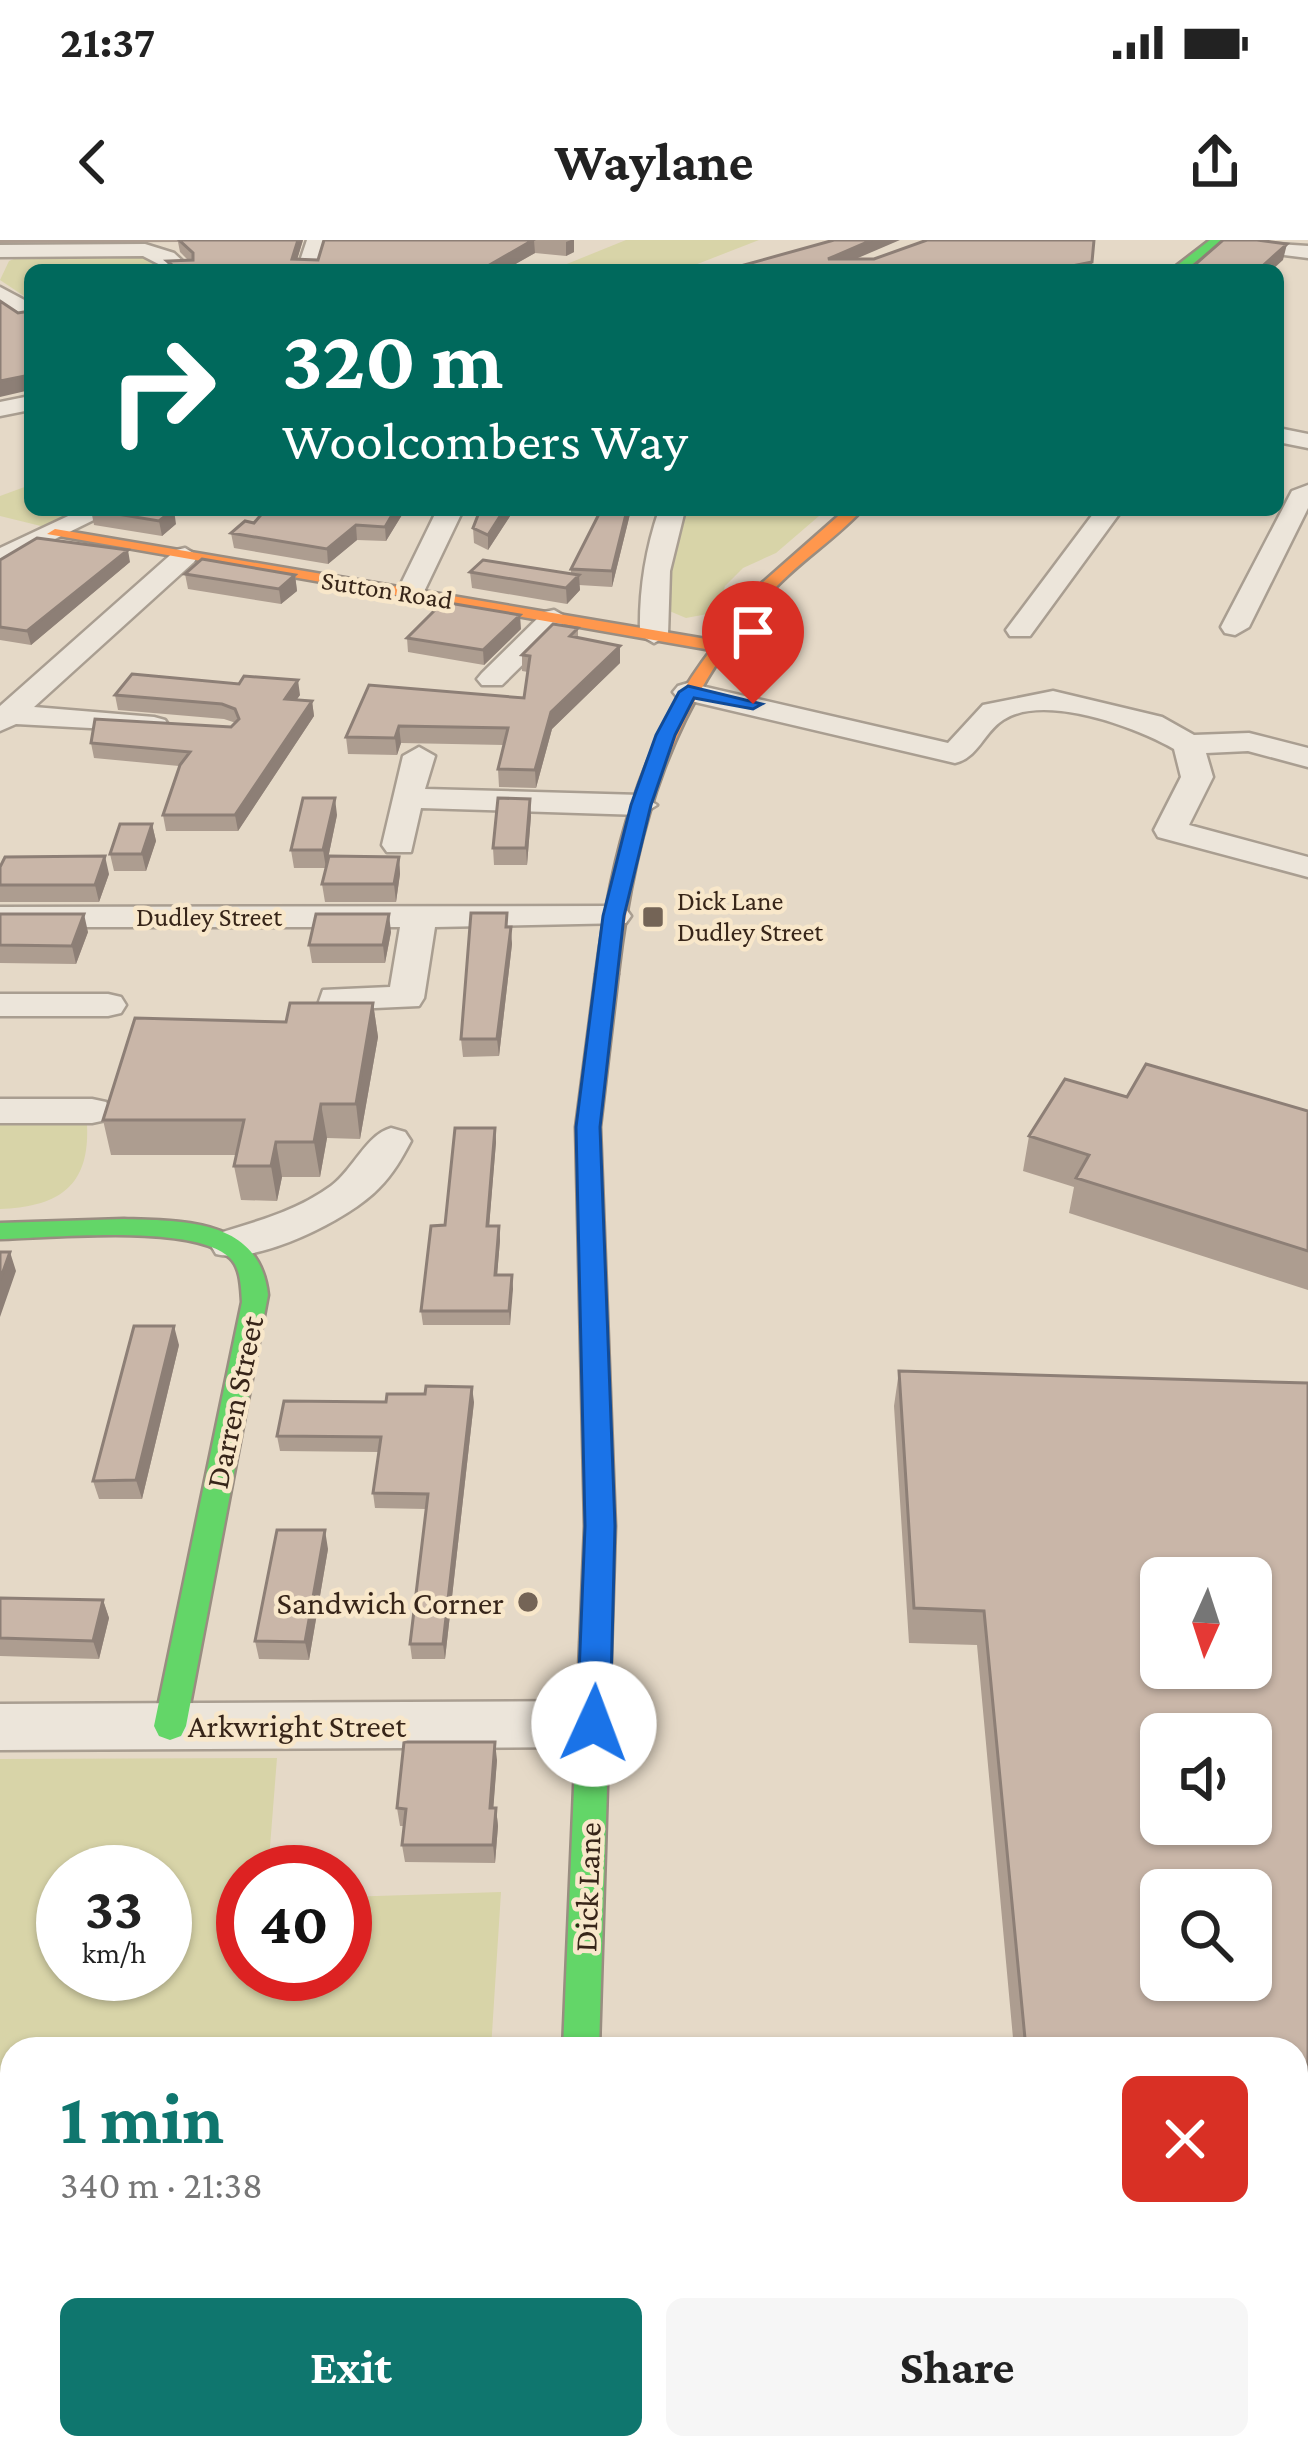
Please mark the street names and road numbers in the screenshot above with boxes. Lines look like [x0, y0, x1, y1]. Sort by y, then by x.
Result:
street label: Sutton Road [319, 565, 455, 615]
street label: Dudley Street [136, 902, 283, 932]
street label: Darren Street [198, 1311, 271, 1492]
street label: Arkwright Street [188, 1707, 407, 1744]
street label: Dick Lane [566, 1821, 608, 1953]

